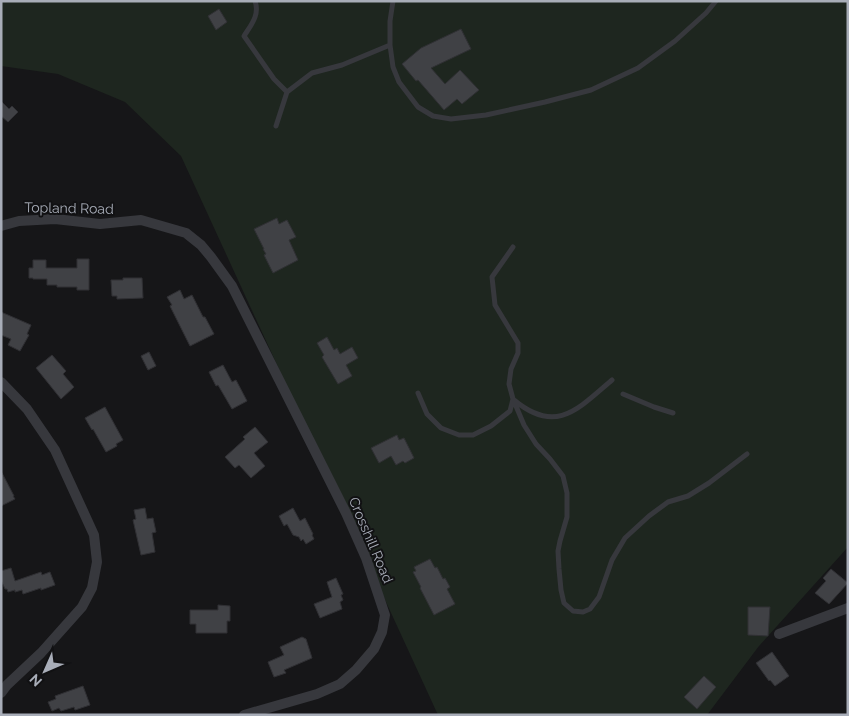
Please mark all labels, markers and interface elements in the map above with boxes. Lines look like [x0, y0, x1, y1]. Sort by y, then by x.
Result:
street label: Topland Road [24, 199, 114, 217]
street label: Crosshill Road [346, 495, 396, 585]
north arrow [20, 646, 70, 696]
text: N [26, 671, 45, 690]

